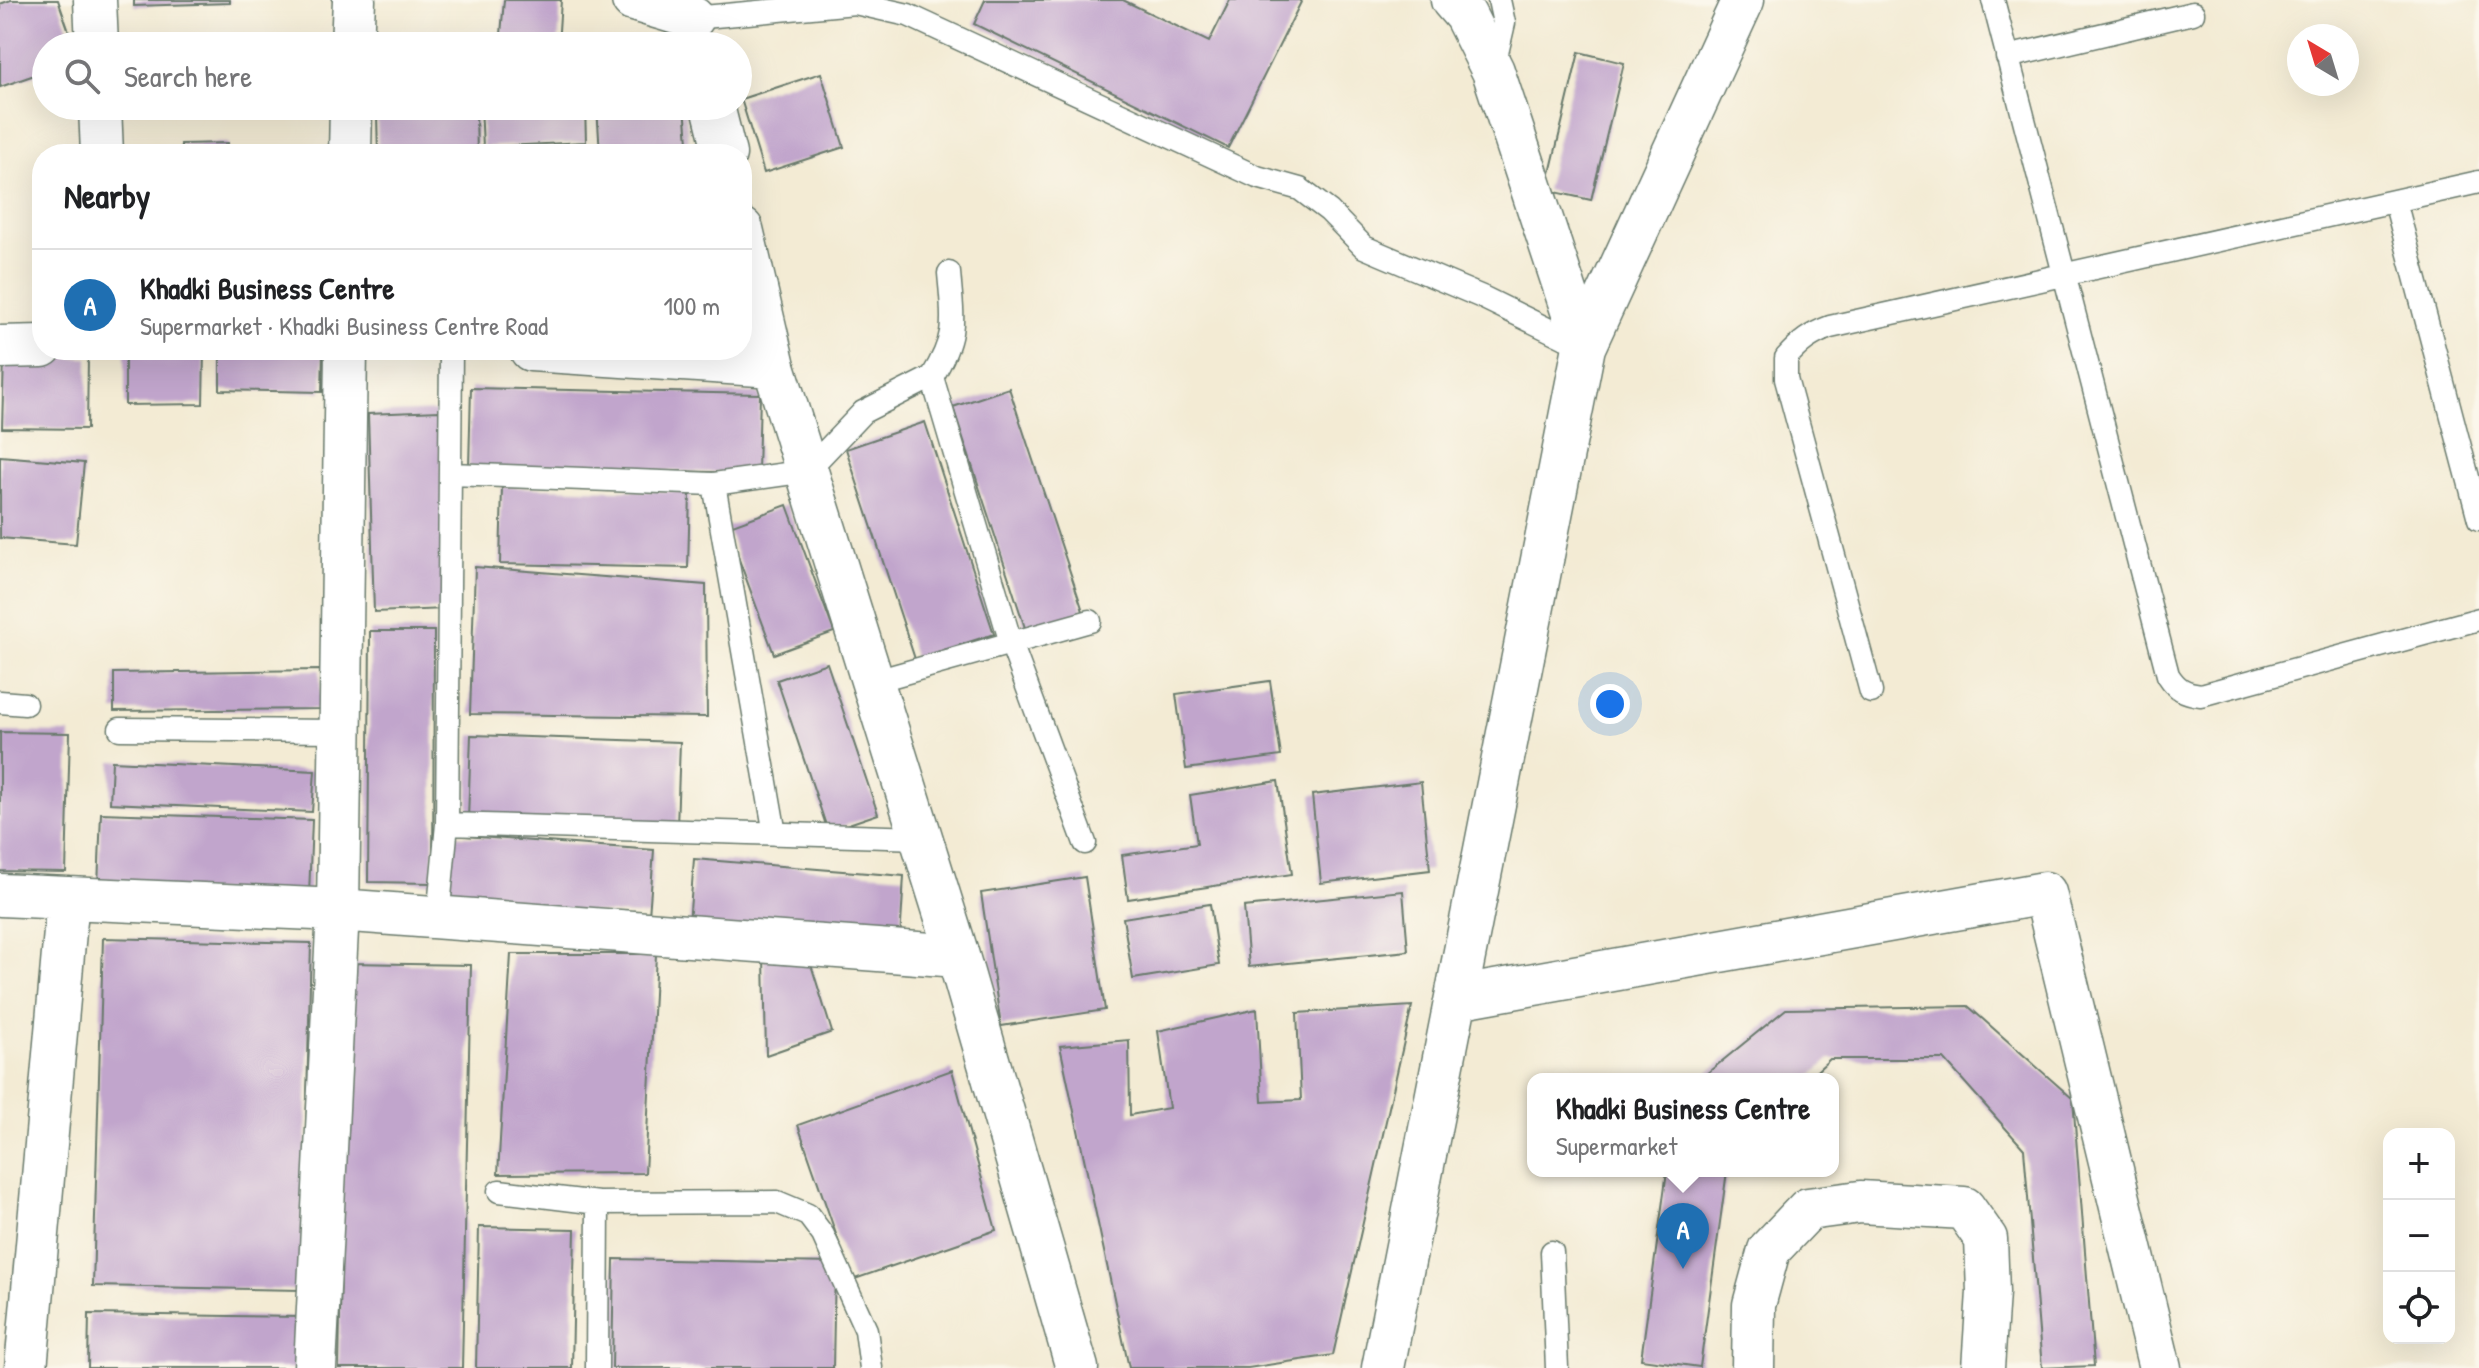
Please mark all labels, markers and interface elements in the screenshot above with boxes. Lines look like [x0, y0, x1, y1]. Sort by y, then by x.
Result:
north arrow [2287, 24, 2359, 96]
search box [32, 32, 752, 120]
icon: search [60, 54, 104, 98]
text: Search here [124, 56, 252, 96]
text: Nearby [64, 173, 150, 219]
text: Khadki Business Centre [140, 268, 395, 308]
text: A [84, 288, 96, 323]
text: 100 m [664, 288, 720, 323]
text: Supermarket · Khadki Business Centre Road [140, 308, 548, 343]
your location [1590, 684, 1630, 724]
popup [1527, 1073, 1839, 1177]
text: Khadki Business Centre [1556, 1088, 1810, 1128]
text: Supermarket [1556, 1128, 1678, 1163]
map controls [2383, 1128, 2455, 1344]
button: + [2383, 1128, 2455, 1200]
button: − [2383, 1200, 2455, 1272]
pin: A [1657, 1203, 1709, 1269]
button: locate [2383, 1272, 2455, 1344]

